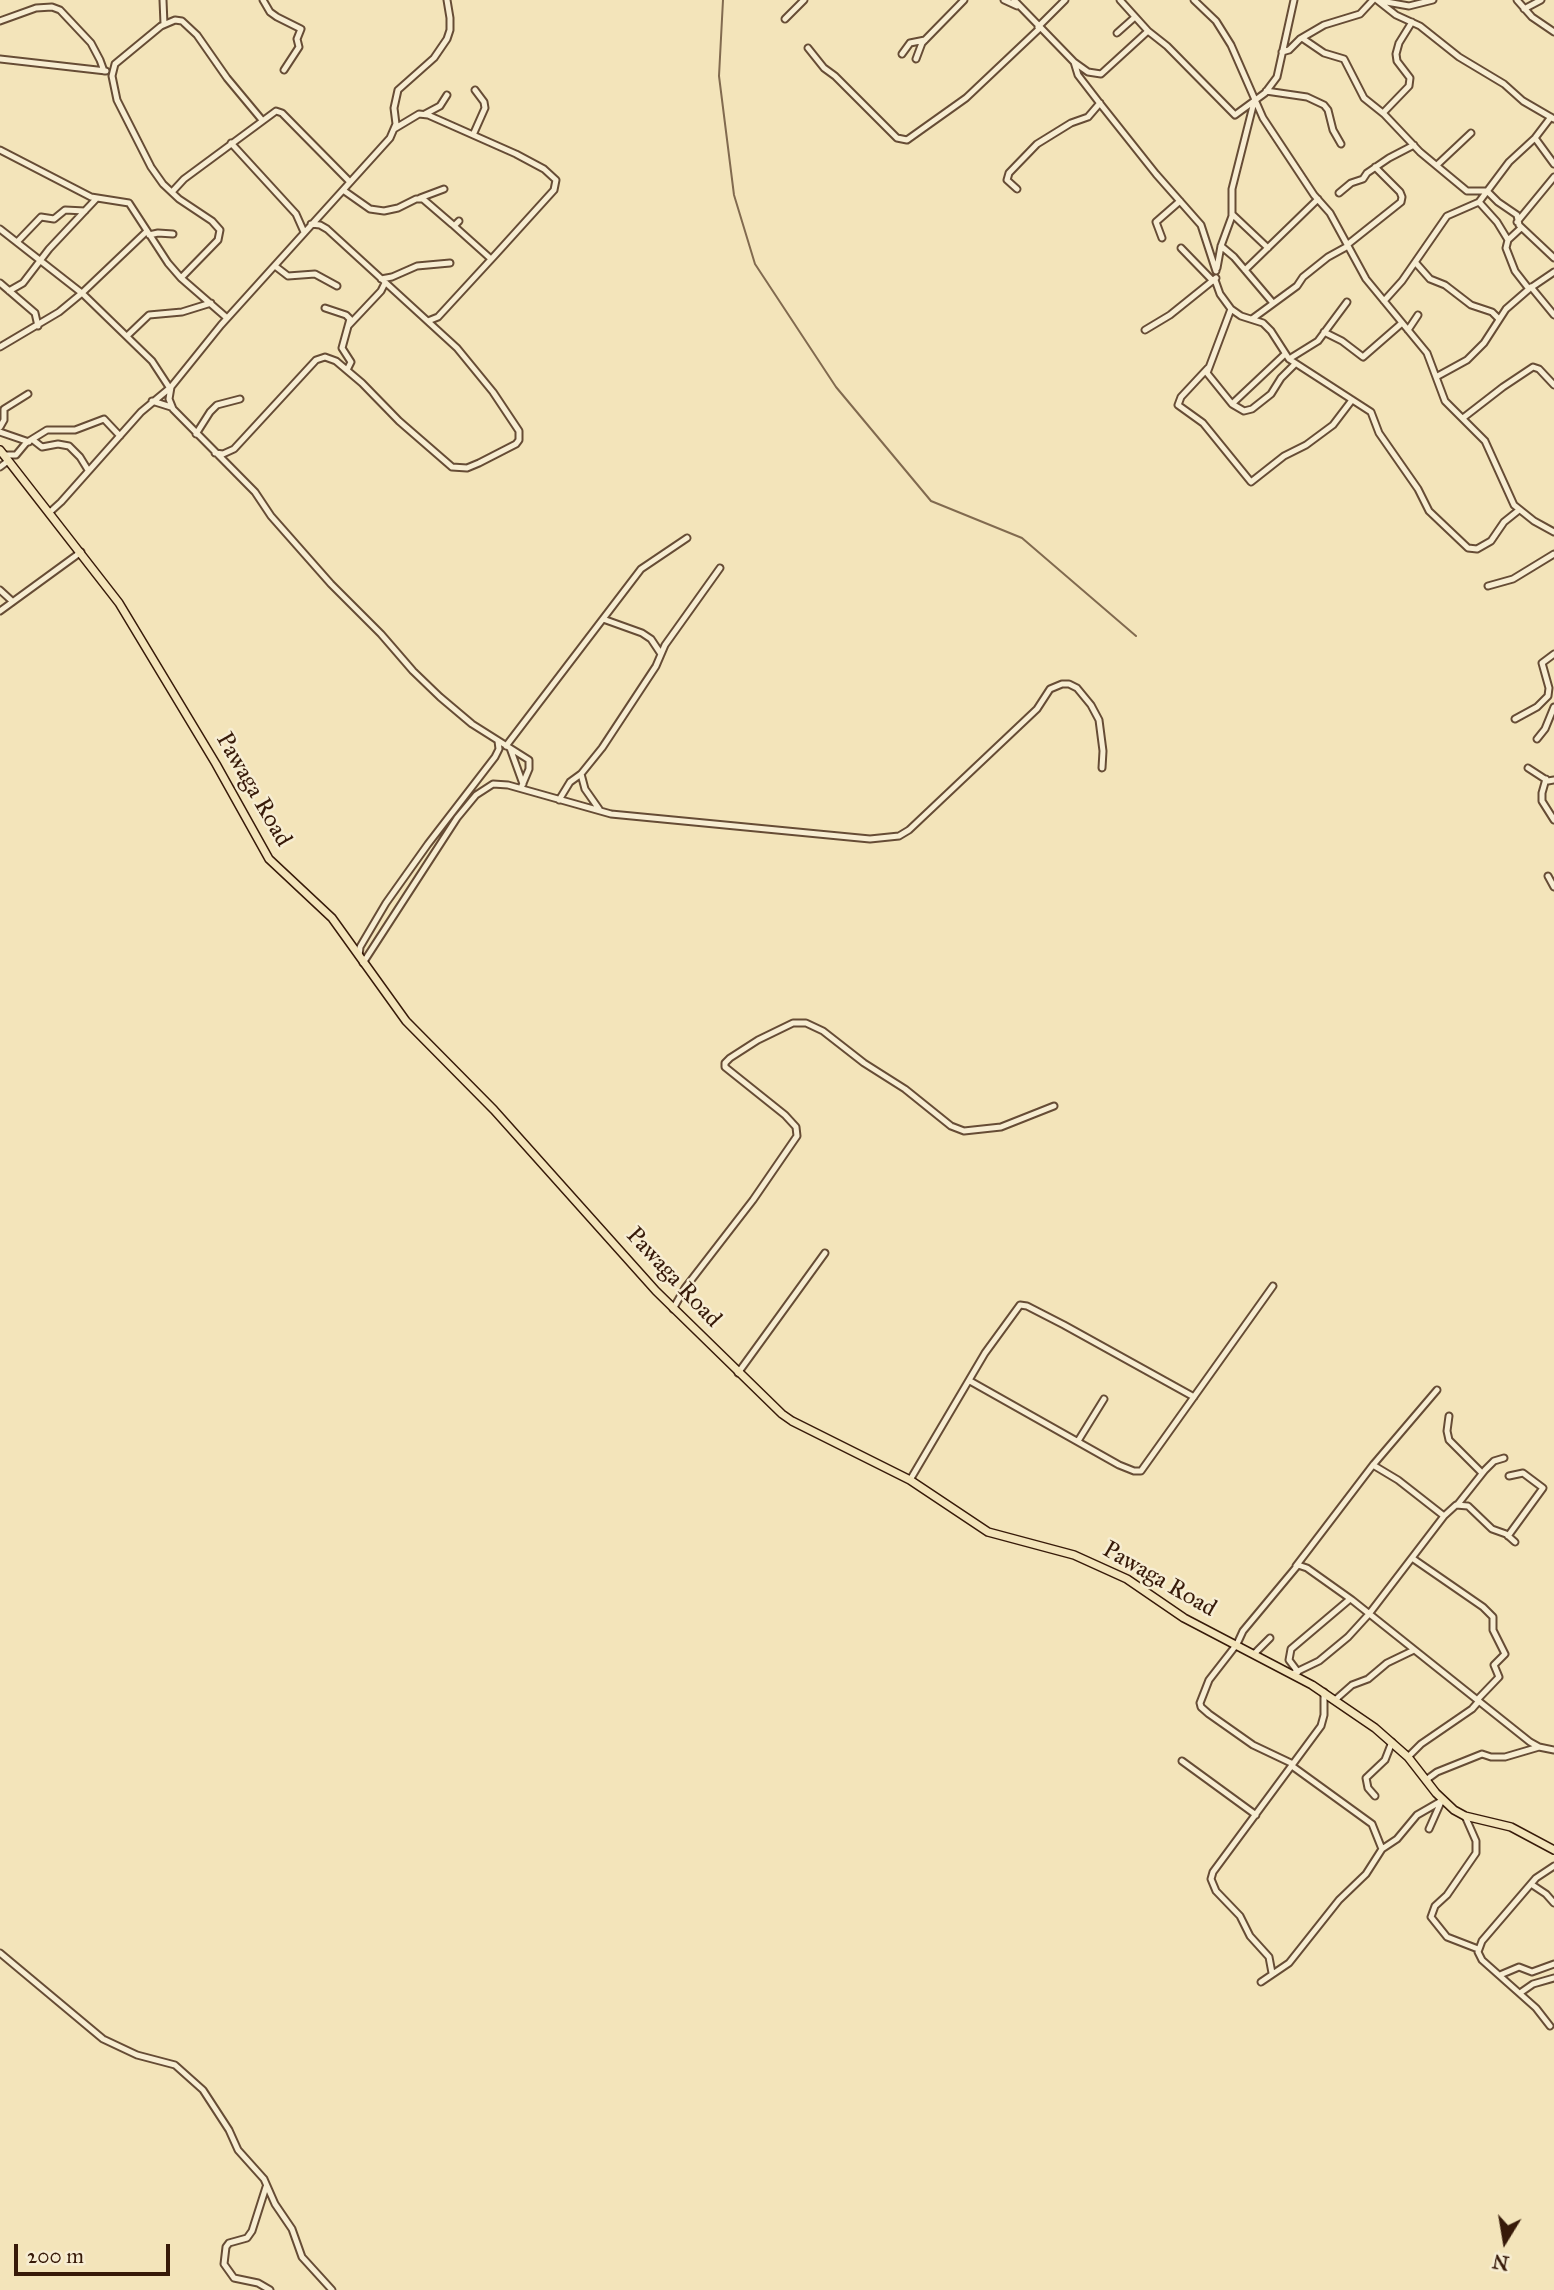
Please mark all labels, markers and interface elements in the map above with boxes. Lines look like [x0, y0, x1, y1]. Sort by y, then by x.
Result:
street label: Pawaga Road [209, 728, 297, 852]
street label: Pawaga Road [619, 1222, 727, 1334]
street label: Pawaga Road [1097, 1536, 1221, 1624]
north arrow [1470, 2206, 1540, 2276]
scale bar [18, 2230, 173, 2274]
text: 200 m [27, 2243, 84, 2269]
text: N [1491, 2249, 1511, 2275]

